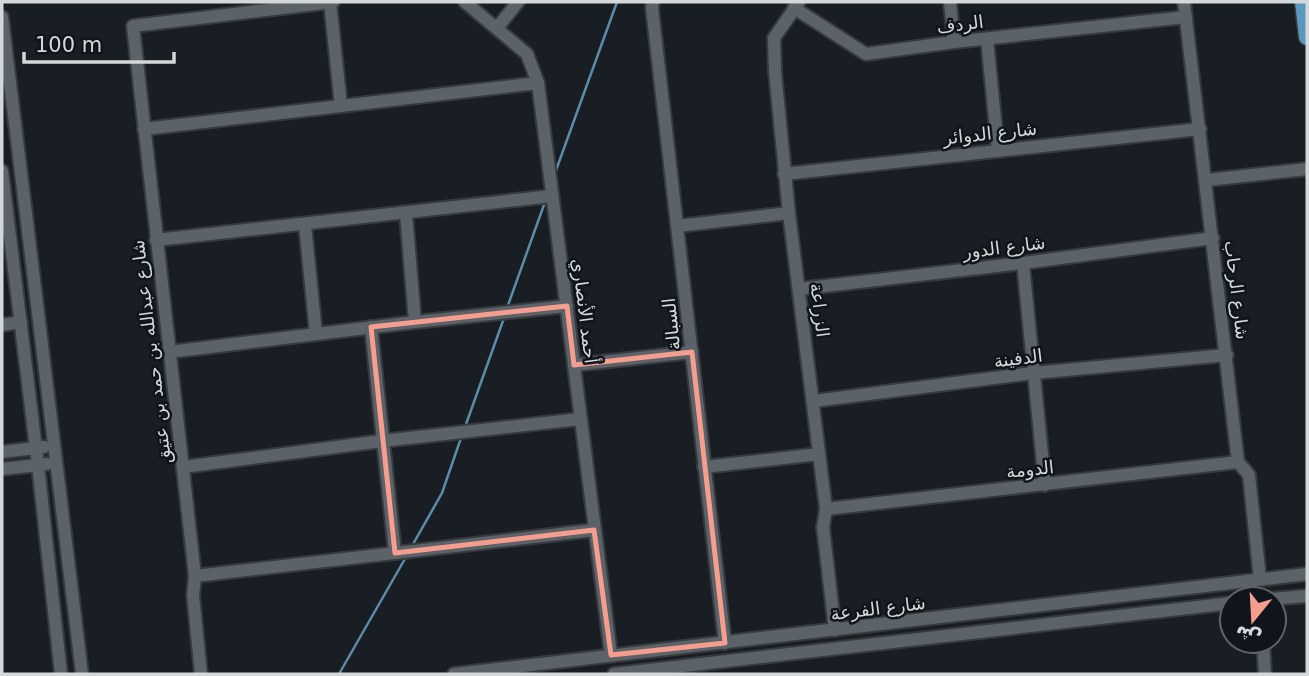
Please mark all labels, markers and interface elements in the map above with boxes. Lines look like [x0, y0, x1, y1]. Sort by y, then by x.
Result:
street label: الردف [935, 11, 985, 38]
scale bar [24, 21, 175, 65]
text: 100 m [35, 33, 102, 57]
street label: شارع الدوائر [941, 118, 1038, 149]
street label: شارع الدور [961, 232, 1047, 264]
street label: شارع عبدالله بن حمد بن عتيق [127, 239, 176, 465]
street label: شارع الرحاب [1220, 239, 1253, 341]
street label: أحمد الأنصاري [567, 257, 603, 365]
street label: الزراعة [805, 282, 834, 338]
street label: السبالة [658, 297, 684, 351]
street label: الدفينة [992, 345, 1044, 371]
street label: الدومة [1005, 456, 1055, 483]
north arrow [1218, 585, 1288, 655]
street label: شارع الفرعة [829, 592, 927, 625]
text: ش [1232, 621, 1264, 651]

